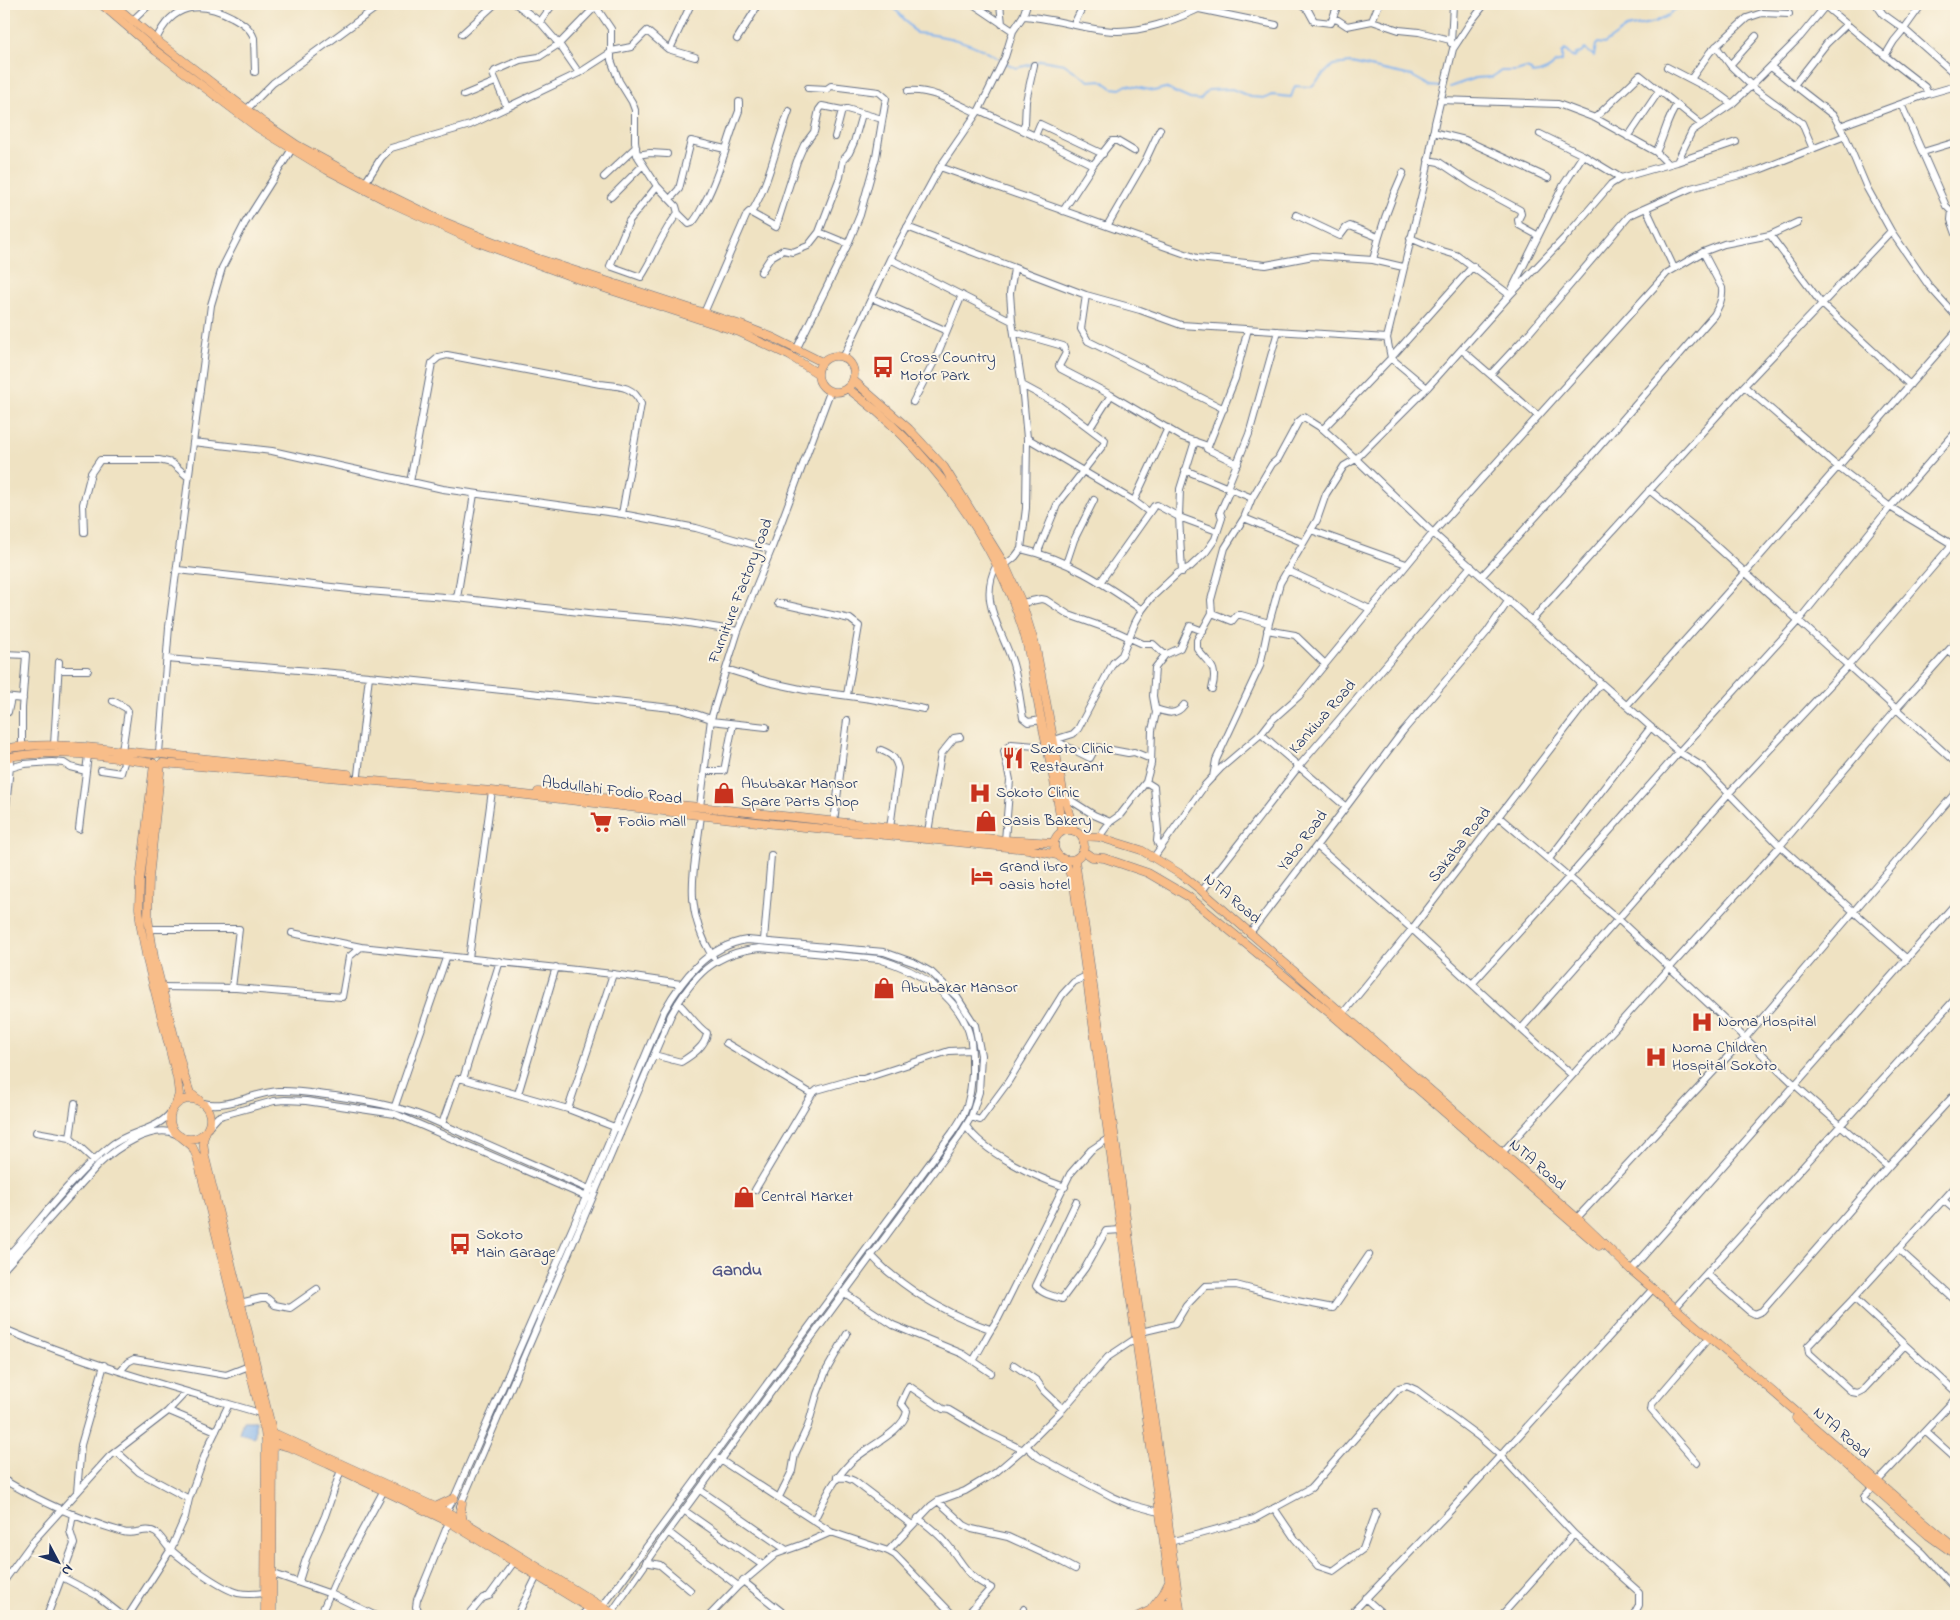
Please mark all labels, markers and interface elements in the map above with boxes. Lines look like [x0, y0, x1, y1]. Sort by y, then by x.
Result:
place label: Cross Country Motor Park [900, 346, 996, 388]
bus stop icon: Cross Country Motor Park [870, 354, 896, 380]
street label: Furniture Factory road [702, 515, 780, 668]
street label: Kankiwa Road [1284, 674, 1362, 760]
place label: Sokoto Clinic Restaurant [1030, 737, 1114, 779]
restaurant icon: Sokoto Clinic Restaurant [1000, 745, 1026, 771]
street label: Abdullahi Fodio Road [540, 770, 684, 812]
place label: Abubakar Mansor Spare Parts Shop [741, 772, 859, 814]
shop icon: Abubakar Mansor Spare Parts Shop [711, 780, 737, 806]
hospital icon: Sokoto Clinic [967, 780, 993, 806]
place label: Sokoto Clinic [996, 781, 1080, 805]
street label: Sakaba Road [1423, 802, 1497, 888]
street label: Yabo Road [1272, 805, 1334, 877]
shop icon: Oasis Bakery [973, 808, 999, 834]
supermarket icon: Fodio mall [588, 809, 614, 835]
place label: Oasis Bakery [1002, 809, 1092, 833]
place label: Fodio mall [617, 810, 686, 834]
place label: Grand ibro oasis hotel [999, 855, 1071, 897]
hotel icon: Grand ibro oasis hotel [969, 863, 995, 889]
street label: NTA Road [1198, 868, 1266, 930]
shop icon: Abubakar Mansor [871, 975, 897, 1001]
place label: Abubakar Mansor [901, 976, 1018, 1000]
hospital icon: Noma Hospital [1689, 1009, 1715, 1035]
place label: Noma Hospital [1718, 1010, 1817, 1034]
place label: Noma Children Hospital Sokoto [1672, 1036, 1777, 1078]
hospital icon: Noma Children Hospital Sokoto [1643, 1044, 1669, 1070]
street label: NTA Road [1503, 1133, 1571, 1197]
shop icon: Central Market [731, 1184, 757, 1210]
place label: Central Market [761, 1185, 854, 1209]
place label: Sokoto Main Garage [476, 1223, 557, 1265]
bus stop icon: Sokoto Main Garage [447, 1231, 473, 1257]
district label: Gandu [712, 1258, 762, 1284]
street label: NTA Road [1807, 1401, 1875, 1465]
north arrow [32, 1538, 82, 1588]
text: N [56, 1559, 78, 1580]

